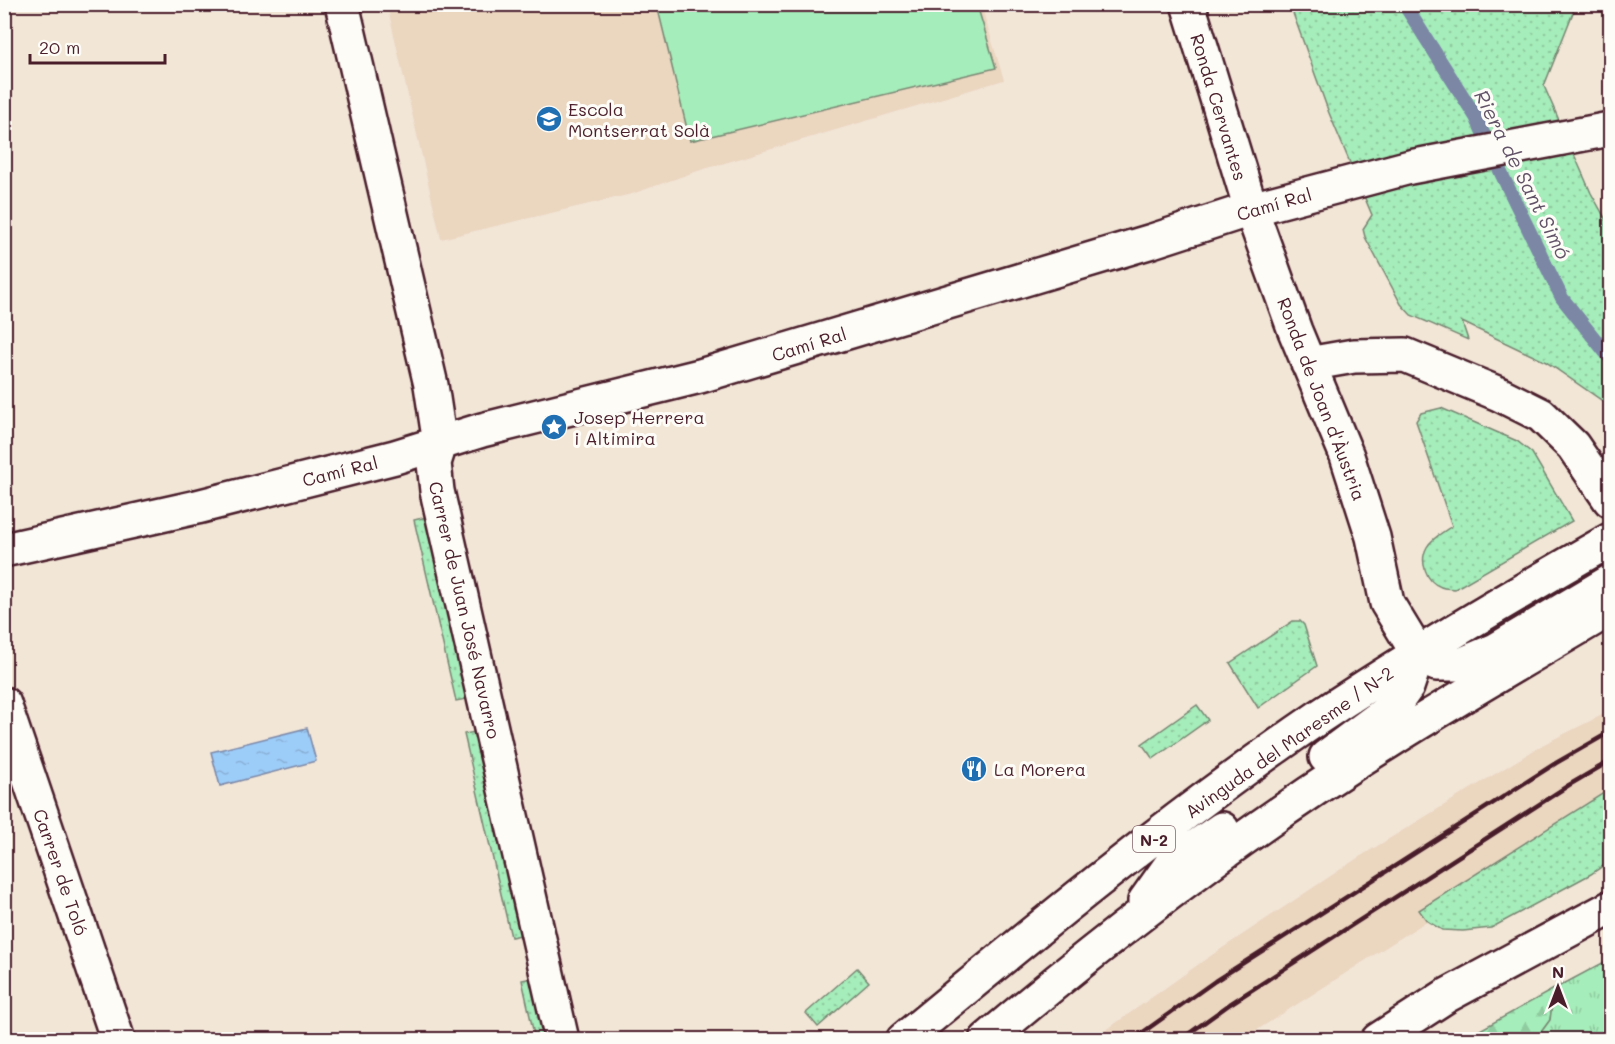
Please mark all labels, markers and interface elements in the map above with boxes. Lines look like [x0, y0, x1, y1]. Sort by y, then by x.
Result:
scale bar [30, 27, 165, 65]
street label: Ronda Cervantes [1185, 31, 1253, 183]
text: 20 m [39, 35, 80, 59]
water label: Riera de Sant Simó [1469, 85, 1577, 263]
place label: Escola Montserrat Solà [568, 97, 710, 142]
school or university icon: Escola Montserrat Solà [534, 104, 564, 134]
street label: Camí Ral [1234, 182, 1314, 226]
street label: Ronda de Joan d'Àustria [1272, 294, 1372, 504]
street label: Camí Ral [769, 321, 849, 367]
place label: Josep Herrera i Altimira [574, 405, 705, 450]
place icon: Josep Herrera i Altimira [539, 412, 569, 442]
street label: Camí Ral [300, 450, 380, 492]
street label: Carrer de Juan José Navarro [424, 479, 506, 741]
street label: Avinguda del Maresme / N-2 [1180, 661, 1398, 823]
restaurant icon: La Morera [959, 754, 989, 784]
place label: La Morera [994, 757, 1086, 781]
street label: Carrer de Toló [28, 806, 94, 939]
road number: N-2 [1133, 826, 1175, 852]
north arrow [1528, 957, 1588, 1017]
text: N [1552, 961, 1564, 982]

